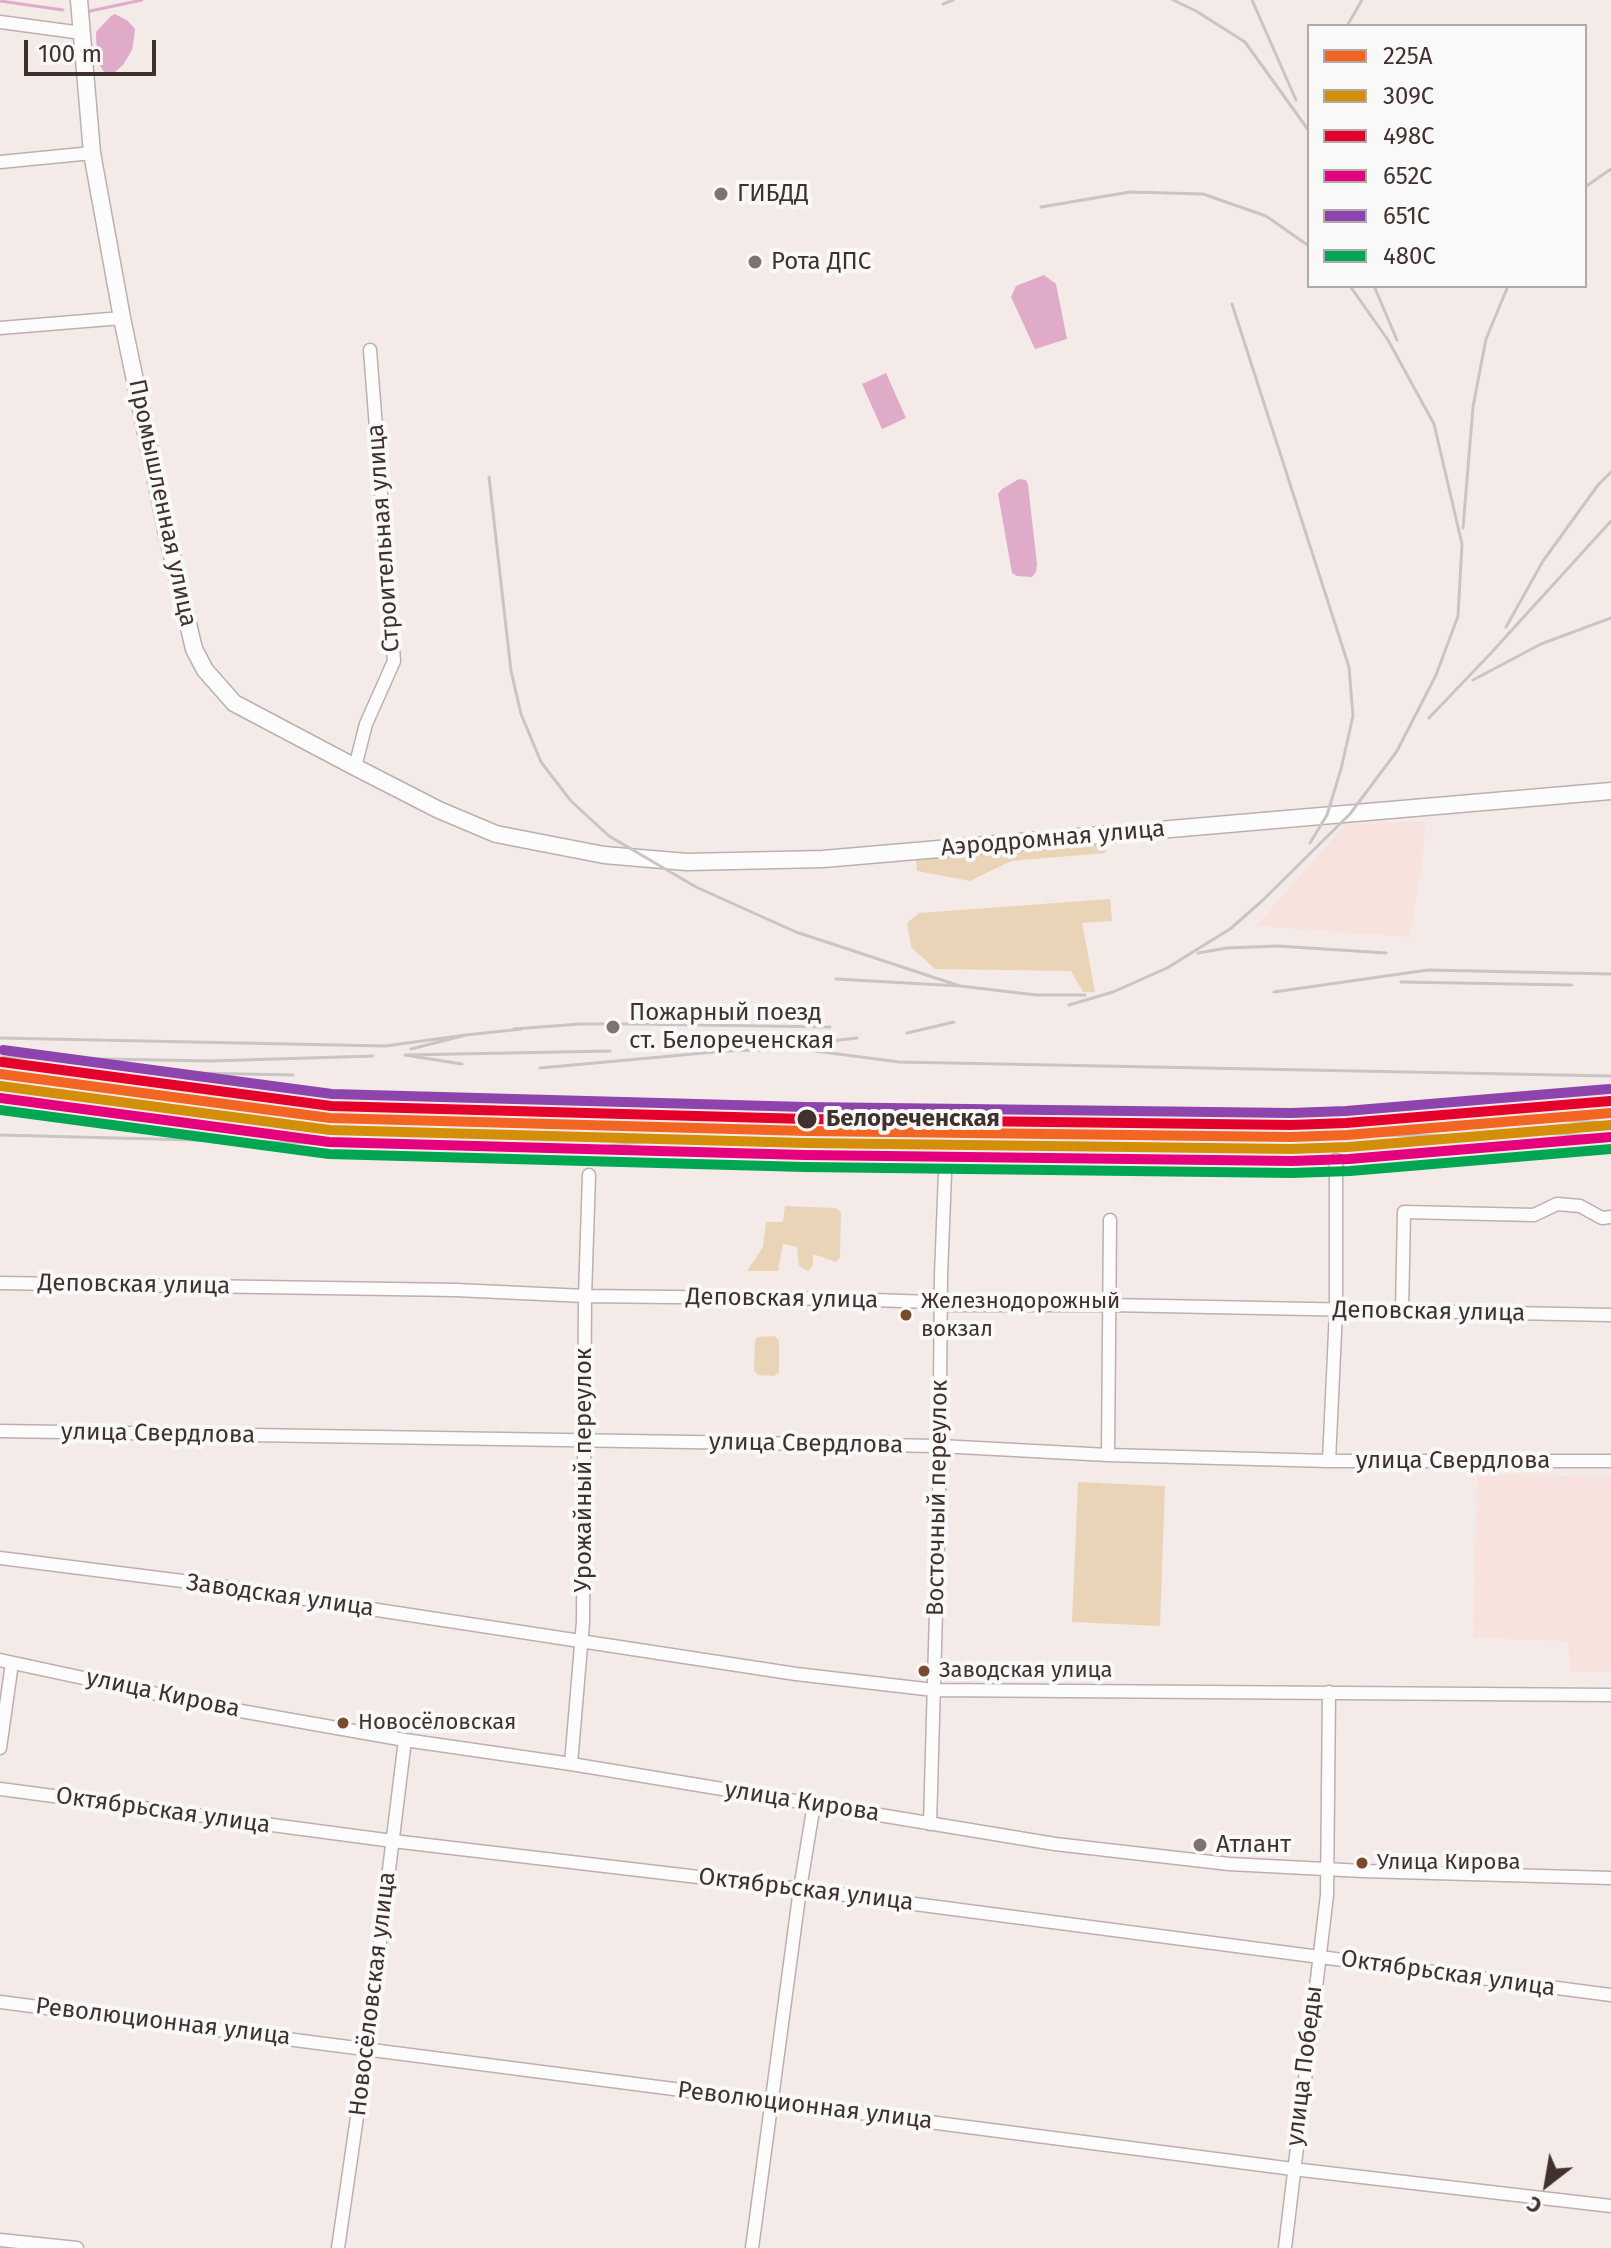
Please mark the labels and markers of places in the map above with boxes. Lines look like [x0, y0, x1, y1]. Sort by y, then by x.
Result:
place label: ГИБДД [737, 180, 809, 208]
marker: ГИБДД [712, 185, 730, 203]
place label: Рота ДПС [771, 248, 871, 276]
marker: Рота ДПС [746, 253, 764, 271]
place label: Пожарный поезд ст. Белореченская [629, 999, 834, 1055]
marker: Пожарный поезд ст. Белореченская [604, 1018, 622, 1036]
place label: Белореченская [826, 1105, 1000, 1133]
marker: Белореченская [795, 1107, 819, 1131]
place label: Железнодорожный вокзал [921, 1289, 1120, 1340]
marker: Железнодорожный вокзал [898, 1307, 914, 1323]
place label: Заводская улица [939, 1658, 1112, 1684]
marker: Заводская улица [916, 1663, 932, 1679]
place label: Новосёловская [358, 1710, 516, 1736]
marker: Новосёловская [335, 1715, 351, 1731]
place label: Атлант [1216, 1831, 1291, 1859]
marker: Атлант [1191, 1836, 1209, 1854]
place label: Улица Кирова [1377, 1850, 1521, 1876]
marker: Улица Кирова [1354, 1855, 1370, 1871]

